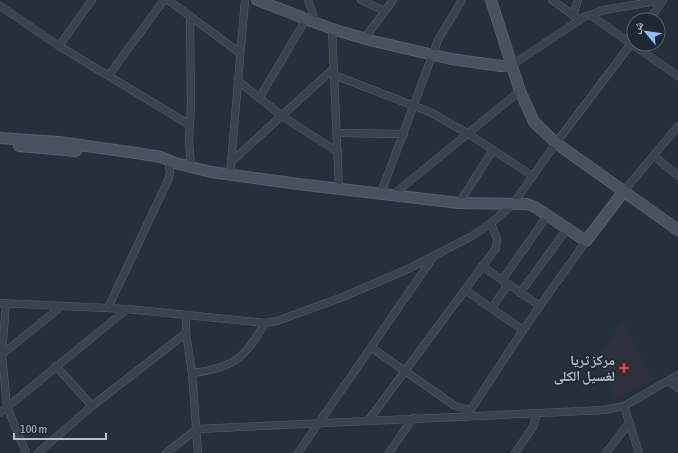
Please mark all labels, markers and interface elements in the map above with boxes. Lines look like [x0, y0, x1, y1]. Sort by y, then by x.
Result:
north arrow [626, 12, 666, 52]
text: ش [629, 19, 647, 36]
place label: مركز ثريا لغسيل الكلى [554, 352, 615, 385]
marker: مركز ثريا لغسيل الكلى [618, 362, 630, 374]
scale bar [14, 415, 106, 441]
text: 100 m [20, 422, 47, 436]

